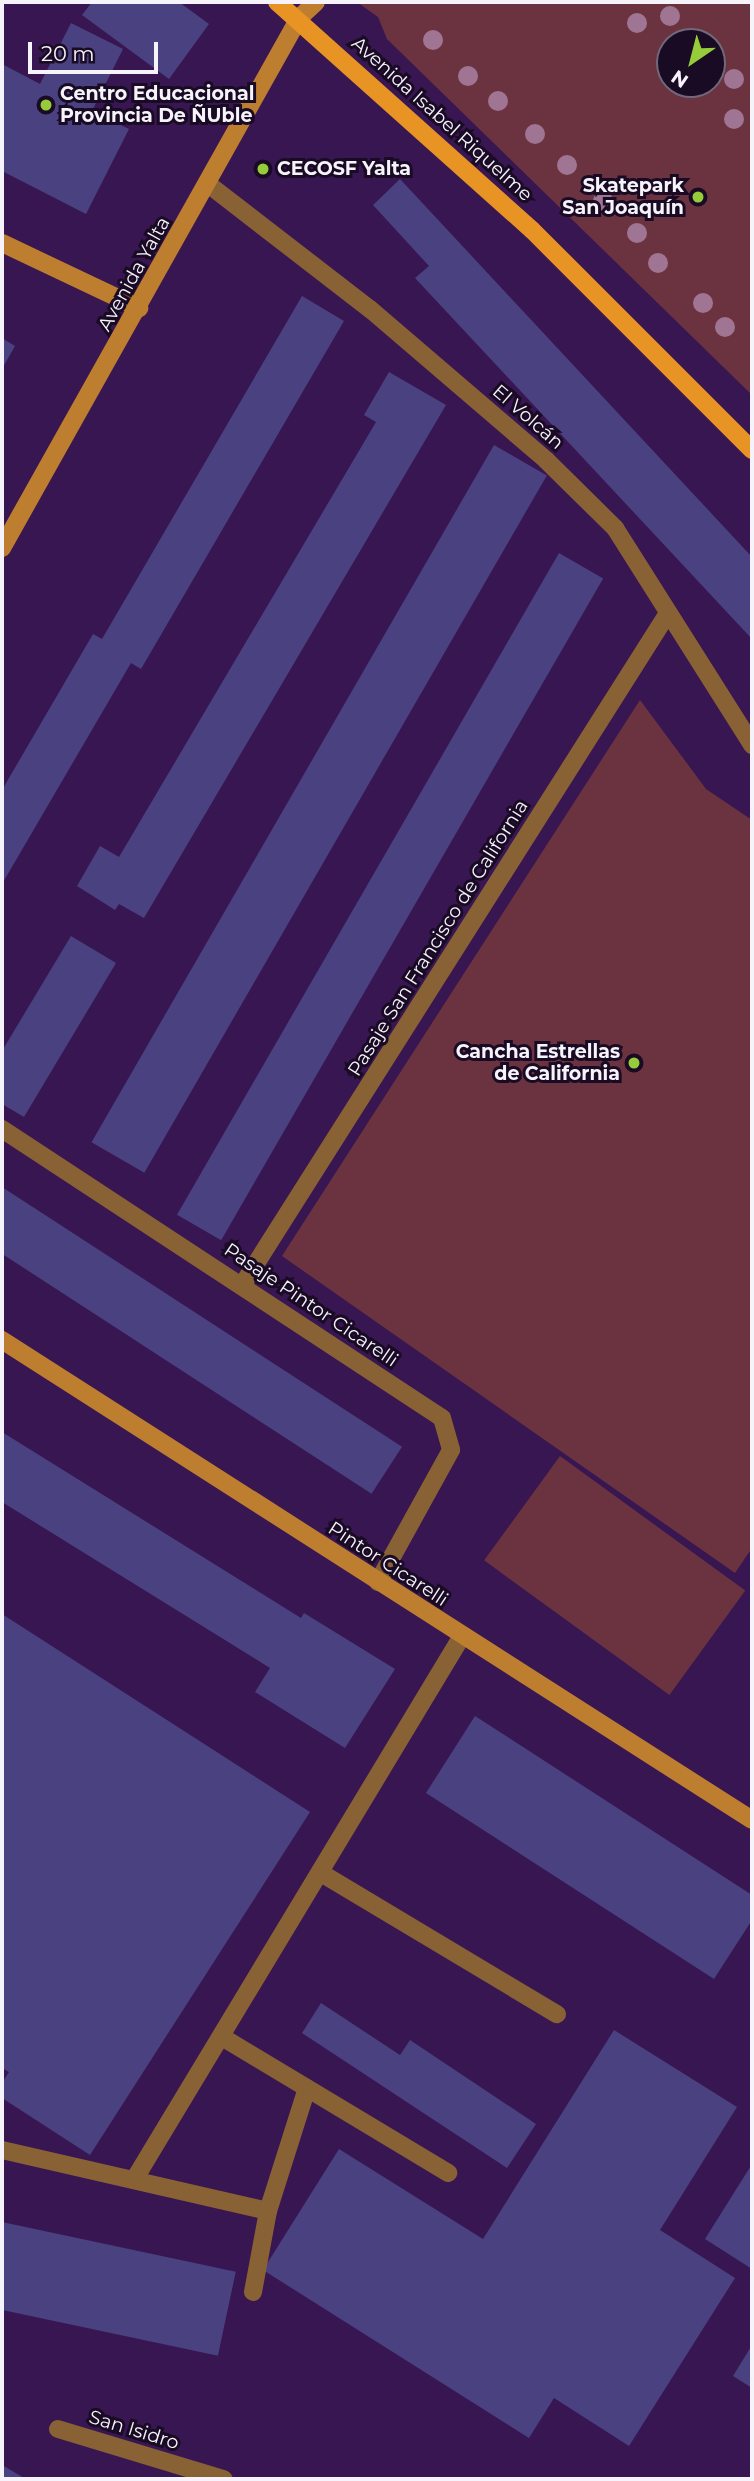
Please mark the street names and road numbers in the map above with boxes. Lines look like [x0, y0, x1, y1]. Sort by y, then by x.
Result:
street label: Avenida Isabel Riquelme [347, 32, 537, 206]
street label: Avenida Yalta [93, 213, 175, 335]
street label: El Volcán [488, 380, 568, 454]
street label: Pasaje San Francisco de California [343, 796, 533, 1080]
street label: Pasaje Pintor Cicarelli [220, 1238, 402, 1372]
street label: Pintor Cicarelli [324, 1517, 452, 1611]
street label: San Isidro [86, 2406, 182, 2454]

